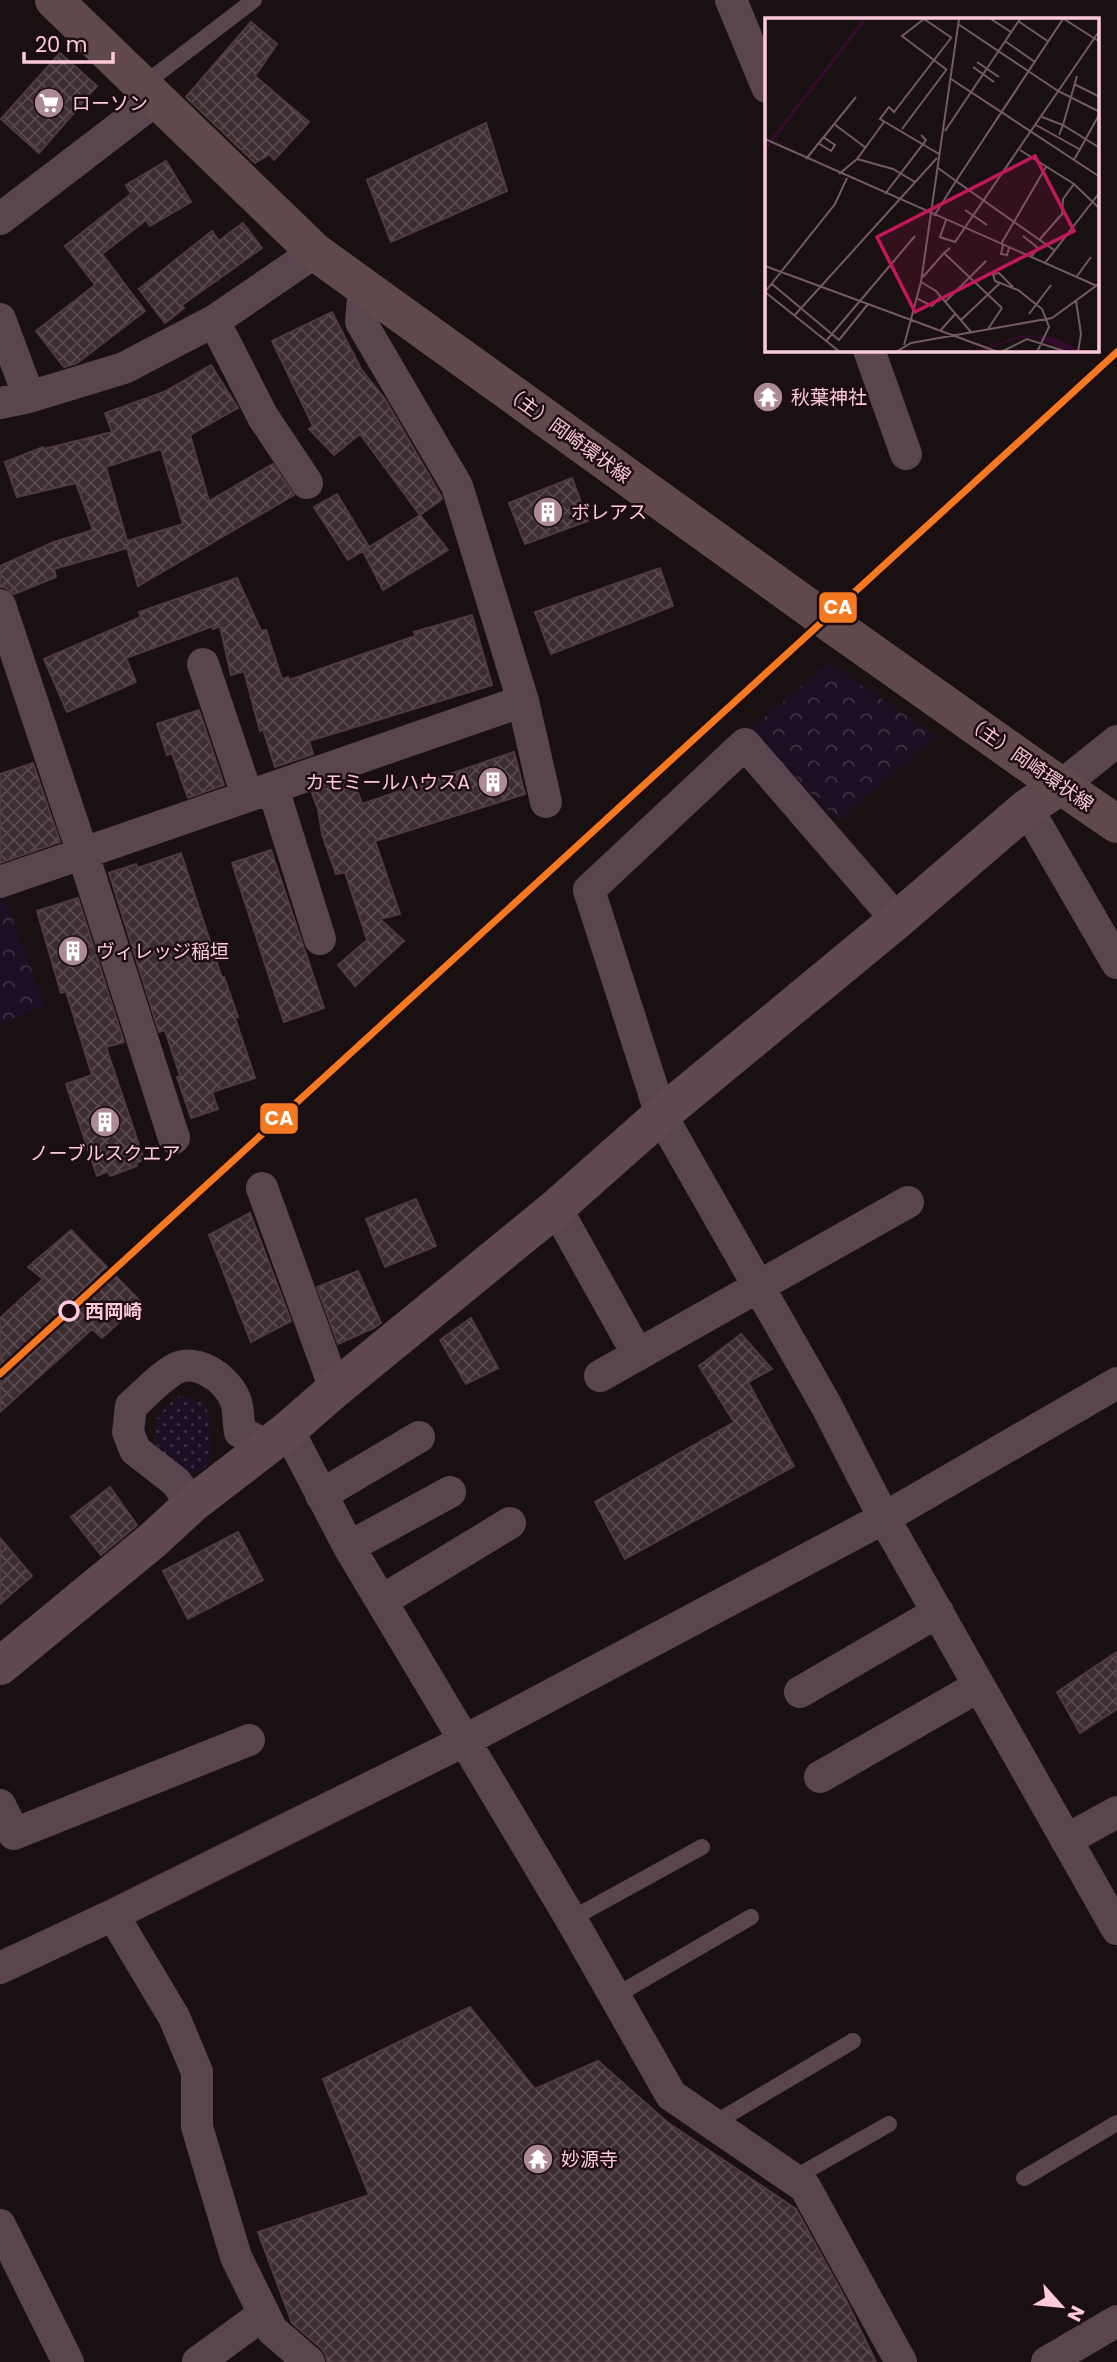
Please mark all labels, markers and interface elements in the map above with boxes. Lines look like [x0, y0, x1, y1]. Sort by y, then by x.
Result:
inset map [765, 18, 1100, 352]
scale bar [24, 21, 114, 65]
text: 20 m [35, 30, 88, 59]
supermarket icon: ローソン [32, 86, 66, 120]
place label: ローソン [72, 90, 148, 117]
street label: （主）岡崎環状線 [498, 378, 636, 490]
temple icon: 秋葉神社 [751, 380, 785, 414]
place label: 秋葉神社 [791, 384, 867, 411]
building icon: ボレアス [531, 495, 565, 529]
place label: ボレアス [571, 499, 647, 526]
line badge: CA [818, 591, 858, 624]
text: CA [824, 594, 852, 621]
street label: （主）岡崎環状線 [959, 708, 1099, 818]
building icon: カモミールハウスA [476, 765, 510, 799]
place label: カモミールハウスA [305, 769, 470, 796]
building icon: ヴィレッジ稲垣 [56, 934, 90, 968]
place label: ヴィレッジ稲垣 [96, 938, 229, 965]
line badge: CA [259, 1102, 299, 1135]
building icon: ノーブルスクエア [88, 1105, 122, 1139]
text: CA [265, 1105, 293, 1132]
place label: ノーブルスクエア [30, 1140, 180, 1167]
place label: 西岡崎 [85, 1298, 142, 1325]
marker: 西岡崎 [59, 1301, 79, 1321]
temple icon: 妙源寺 [521, 2142, 555, 2176]
place label: 妙源寺 [561, 2146, 618, 2173]
north arrow [1026, 2271, 1096, 2341]
text: N [1060, 2301, 1091, 2326]

